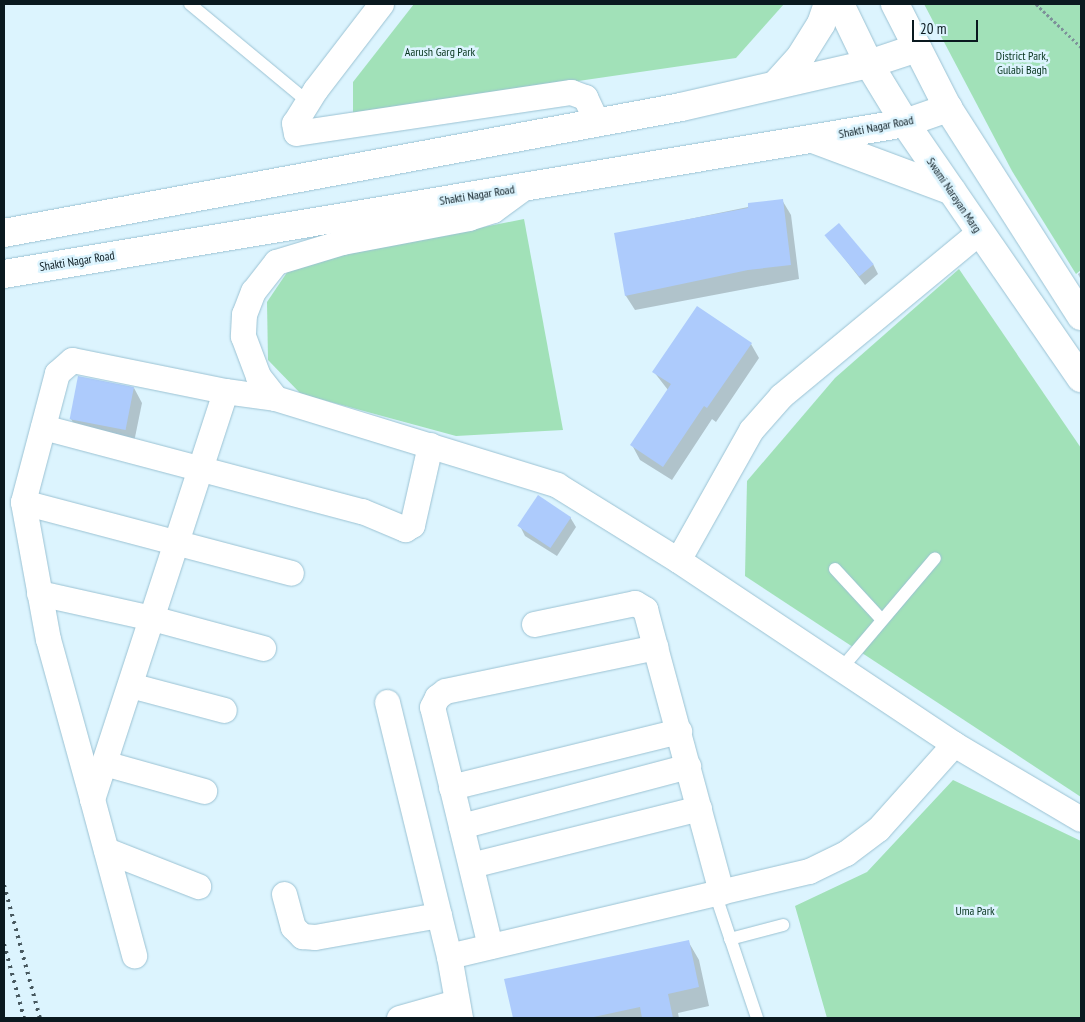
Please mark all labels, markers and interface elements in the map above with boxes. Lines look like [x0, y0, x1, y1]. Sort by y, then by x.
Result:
scale bar [915, 10, 981, 42]
text: 20 m [920, 19, 946, 38]
park label: Aarush Garg Park [405, 45, 475, 59]
park label: District Park, Gulabi Bagh [996, 49, 1048, 77]
street label: Shakti Nagar Road [837, 113, 915, 141]
street label: Swami Narayan Marg [924, 155, 984, 235]
street label: Shakti Nagar Road [438, 182, 516, 208]
street label: Shakti Nagar Road [38, 248, 116, 274]
park label: Uma Park [955, 904, 995, 918]

